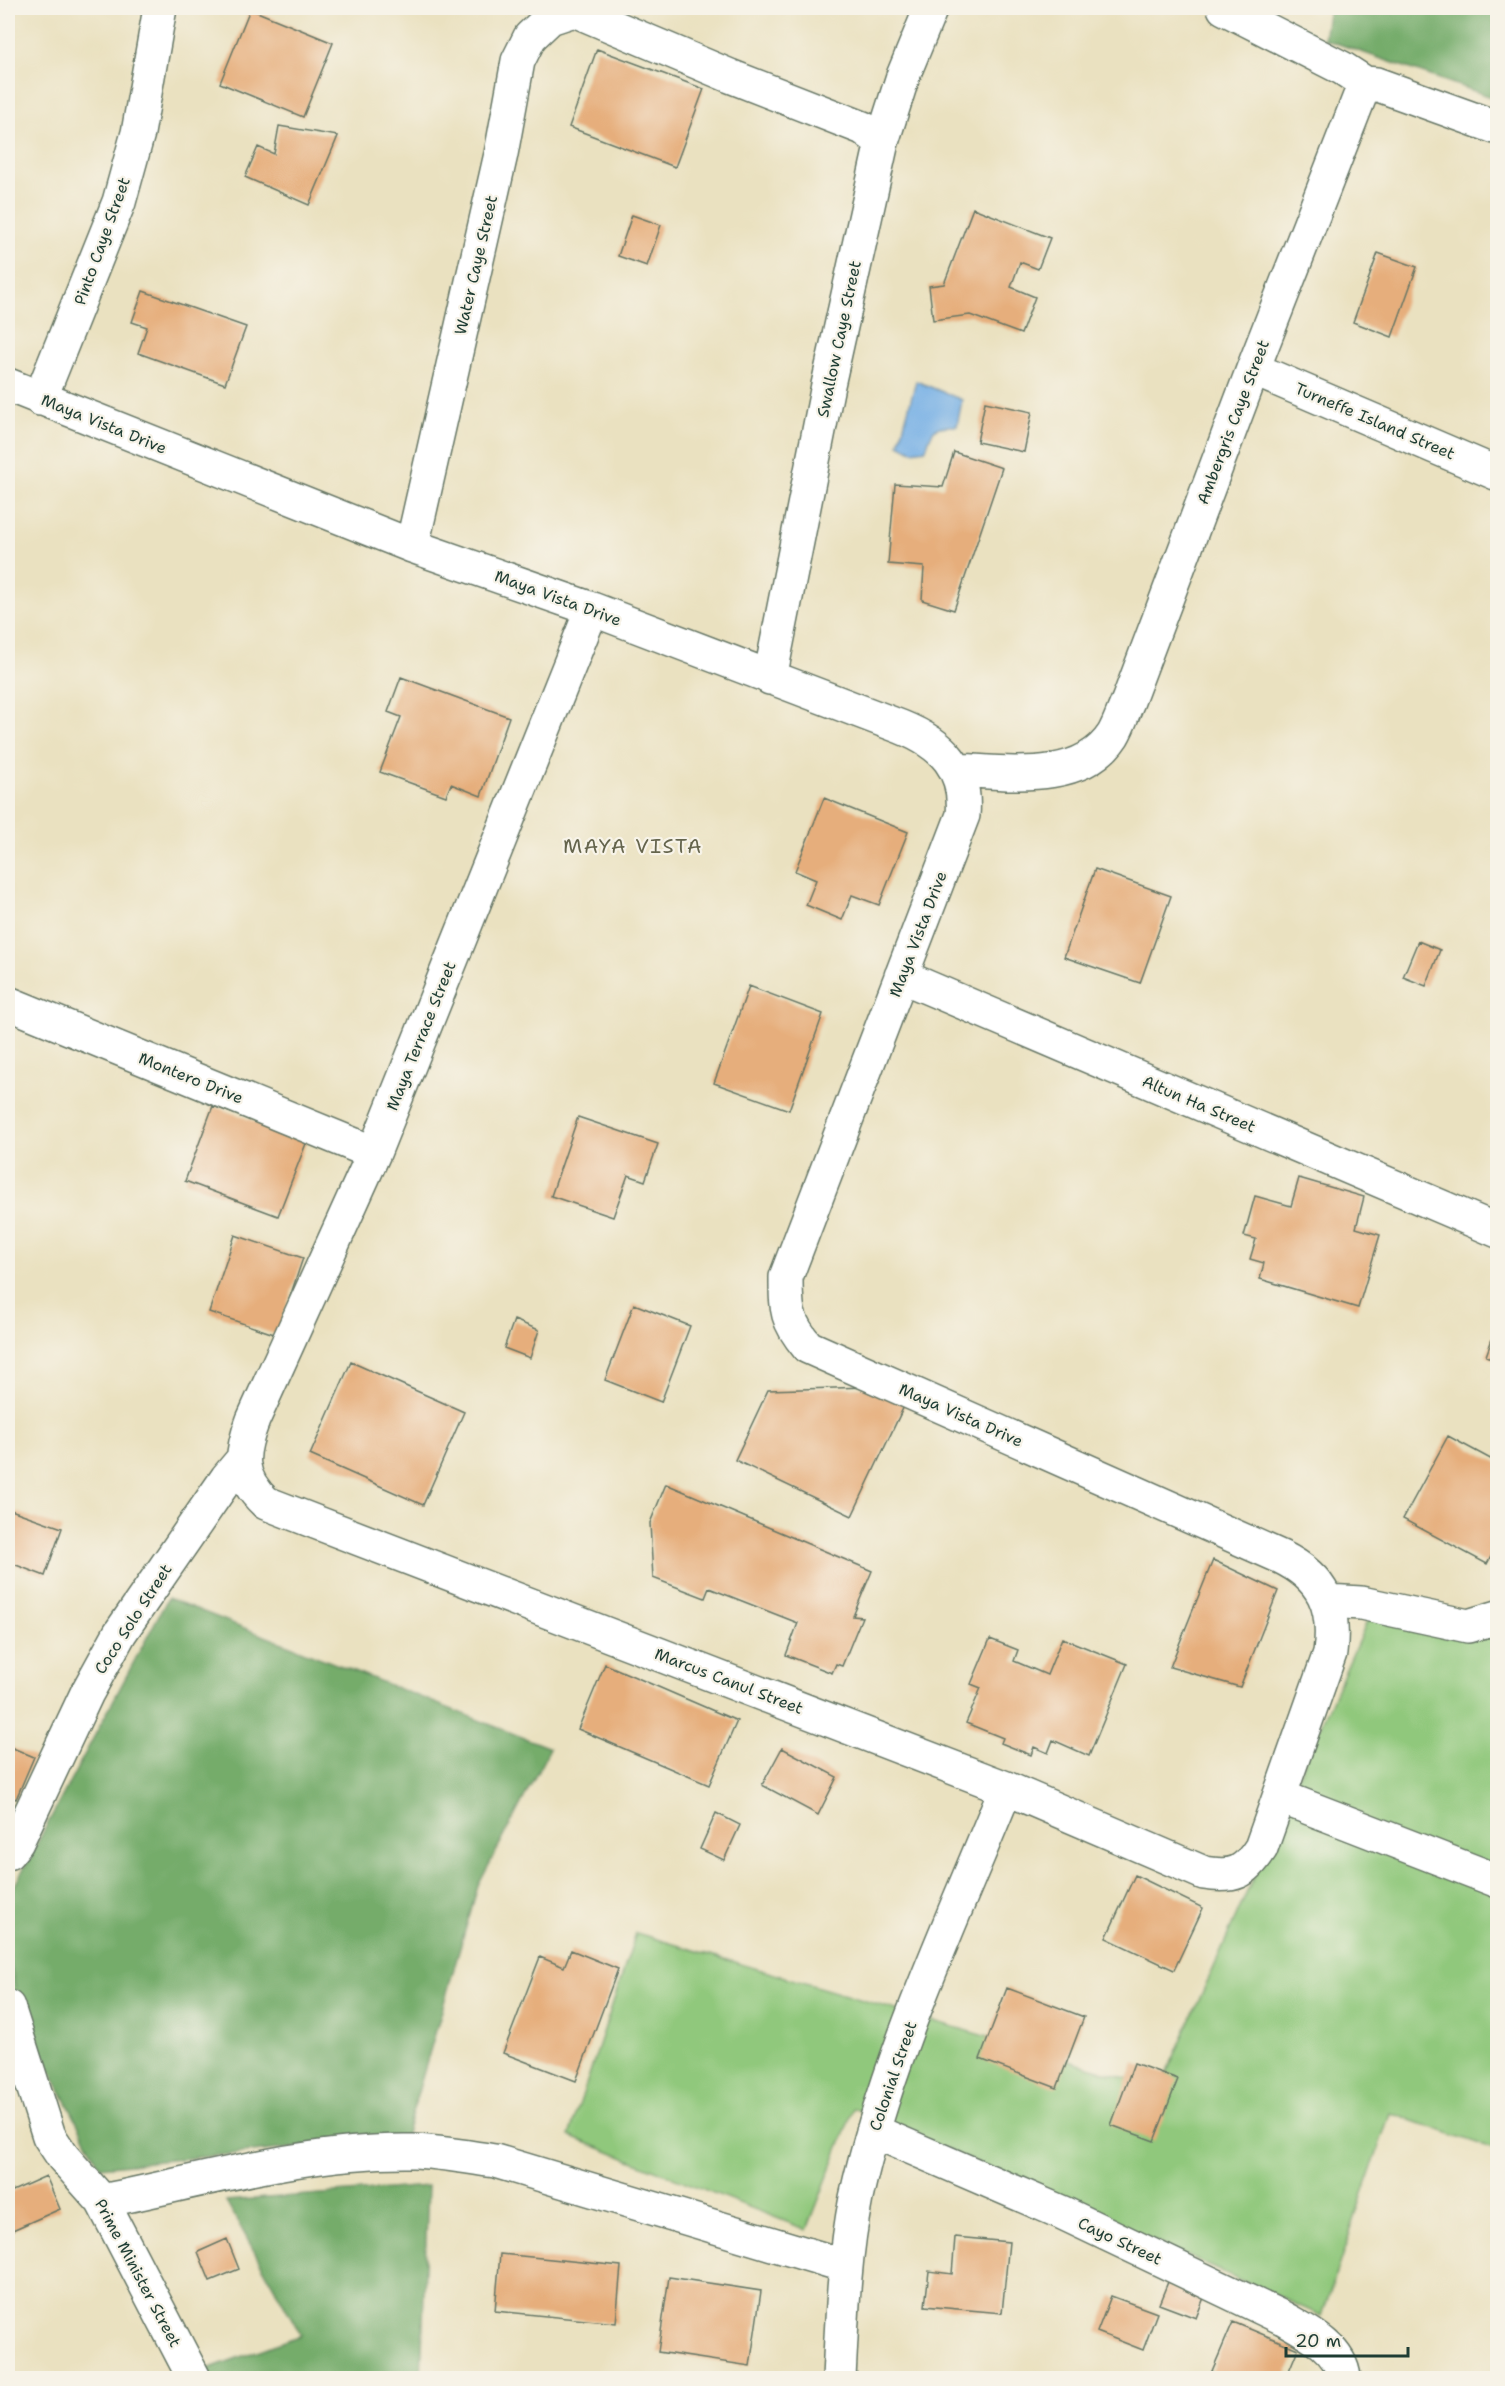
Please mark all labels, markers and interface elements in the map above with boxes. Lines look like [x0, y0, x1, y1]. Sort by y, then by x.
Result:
street label: Pinto Caye Street [69, 174, 135, 308]
street label: Water Caye Street [450, 193, 502, 337]
street label: Swallow Caye Street [812, 259, 866, 419]
street label: Ambergris Caye Street [1192, 337, 1274, 507]
street label: Turneffe Island Street [1292, 378, 1458, 464]
street label: Maya Vista Drive [38, 389, 170, 459]
street label: Maya Vista Drive [492, 565, 624, 631]
district label: MAYA VISTA [563, 833, 703, 859]
street label: Maya Vista Drive [884, 868, 952, 1000]
street label: Maya Terrace Street [381, 958, 461, 1114]
street label: Montero Drive [136, 1047, 246, 1109]
street label: Altun Ha Street [1139, 1071, 1259, 1137]
street label: Maya Vista Drive [896, 1378, 1026, 1452]
street label: Coco Solo Street [90, 1560, 176, 1678]
street label: Marcus Canul Street [652, 1643, 806, 1719]
street label: Colonial Street [864, 2018, 922, 2134]
street label: Prime Minister Street [90, 2195, 186, 2351]
street label: Cayo Street [1075, 2212, 1165, 2270]
scale bar [1286, 2320, 1408, 2358]
text: 20 m [1295, 2329, 1341, 2353]

